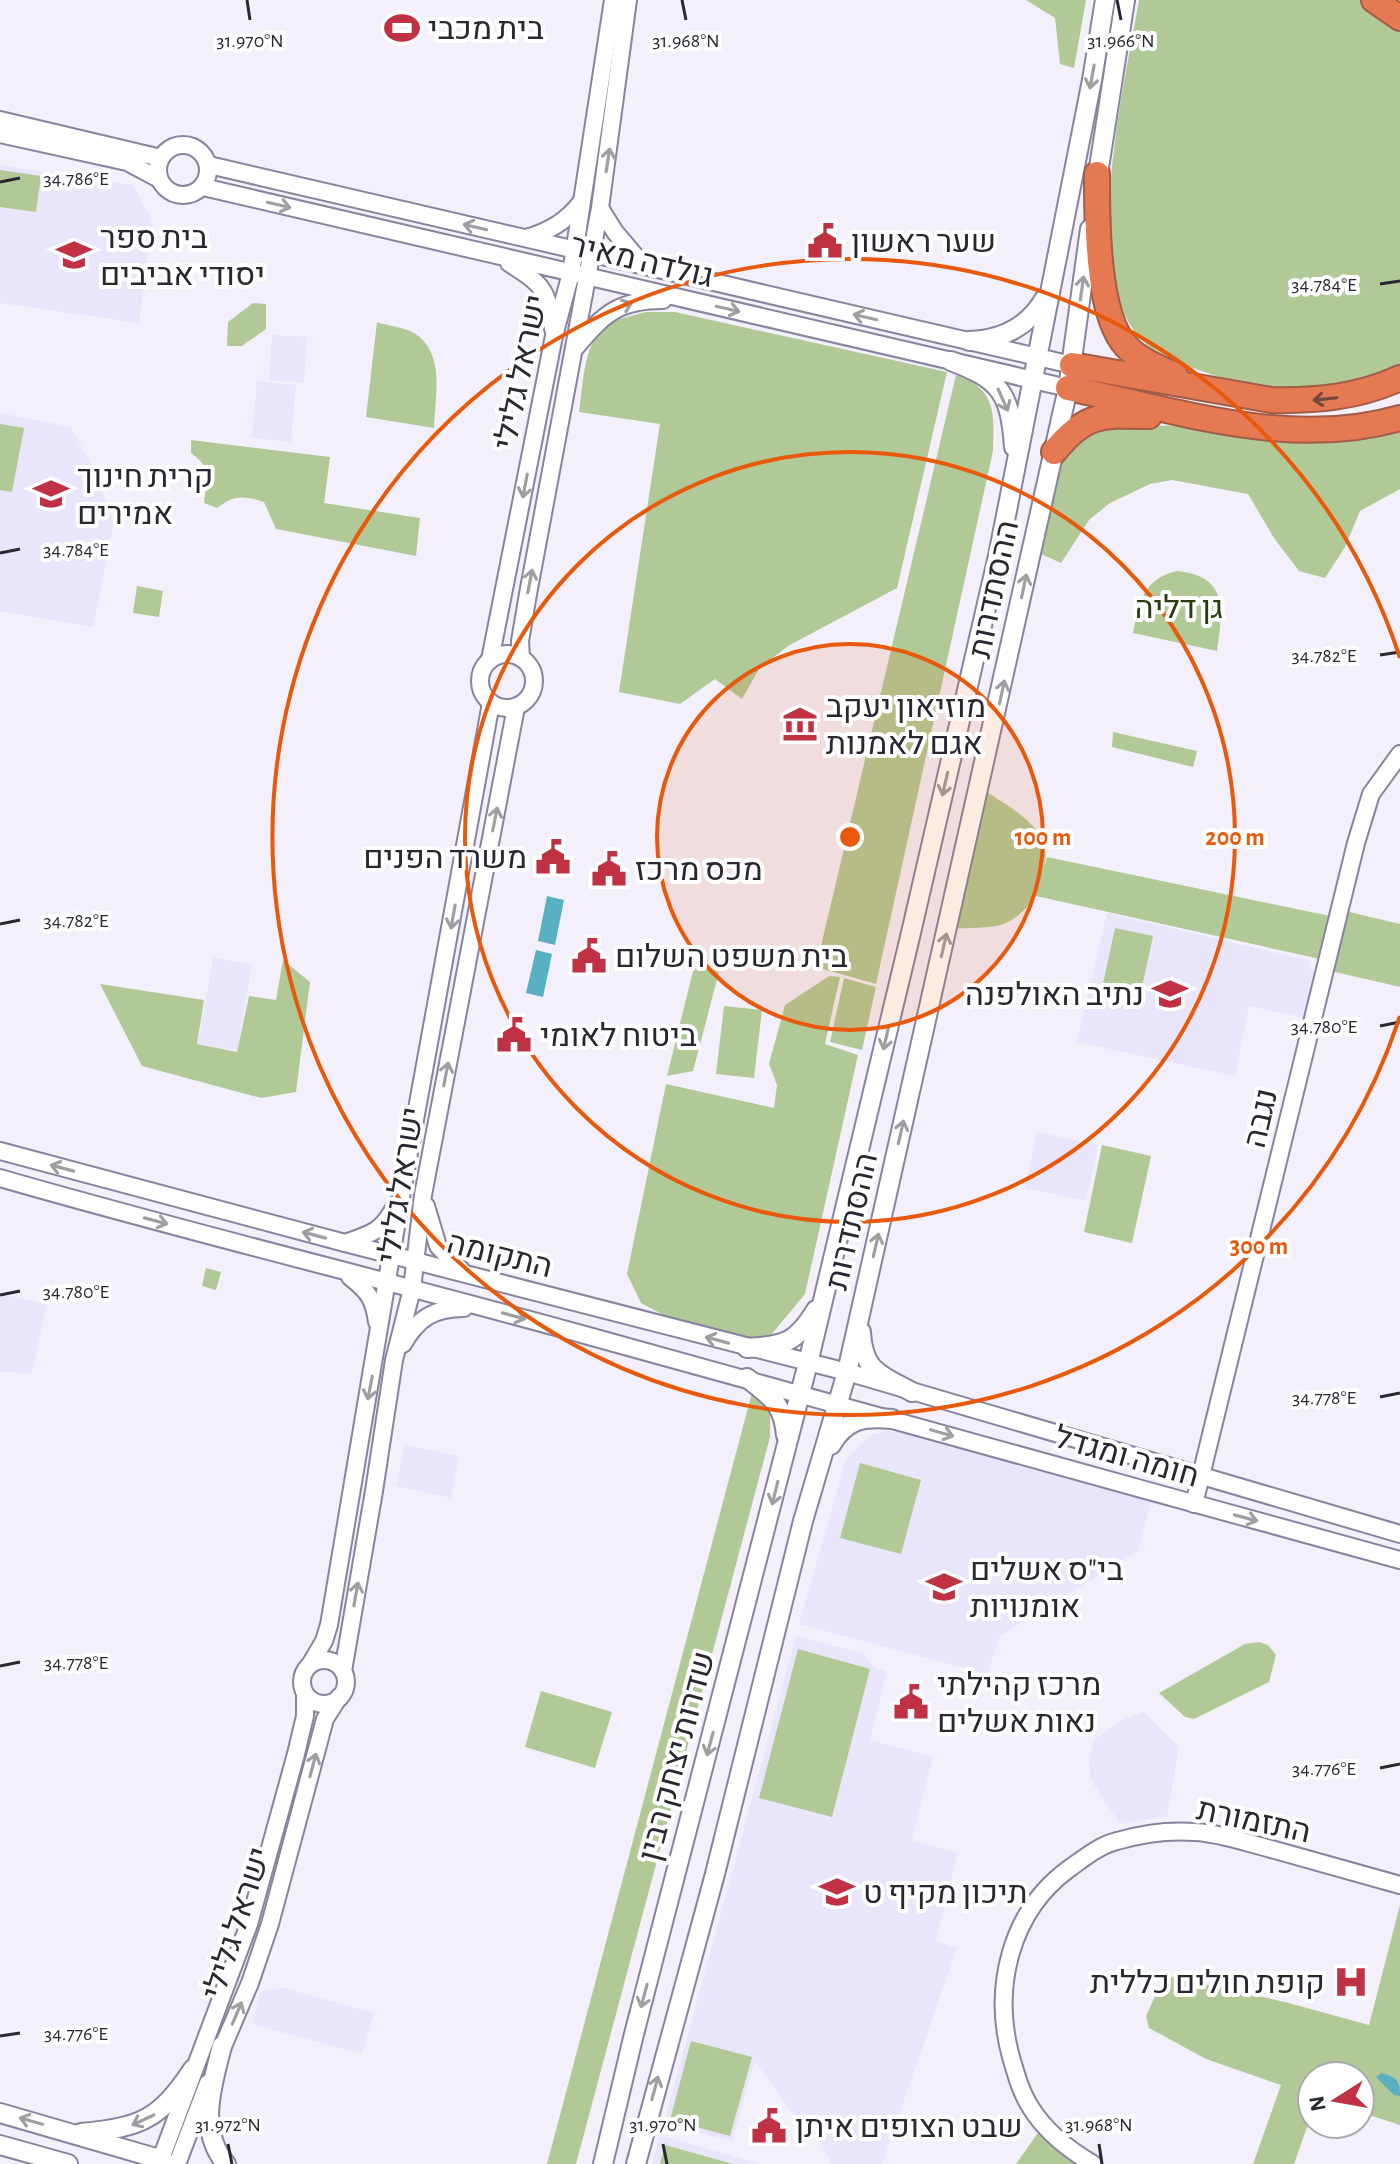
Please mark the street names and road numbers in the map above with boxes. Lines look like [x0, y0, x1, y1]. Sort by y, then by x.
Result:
street label: גולדה מאיר [567, 229, 716, 293]
street label: ישראל גלילי [489, 292, 553, 453]
street label: ההסתדרות [964, 518, 1024, 661]
street label: נגבה [1239, 1086, 1283, 1151]
street label: ישראל גלילי [373, 1105, 429, 1265]
street label: ההסתדרות [821, 1150, 883, 1293]
street label: התקומה [444, 1226, 556, 1283]
street label: חומה ומגדל [1051, 1421, 1202, 1493]
street label: שדרות יצחק רבין [634, 1648, 720, 1865]
street label: התזמורת [1194, 1793, 1314, 1849]
street label: ישראל גלילי [197, 1843, 277, 2003]

